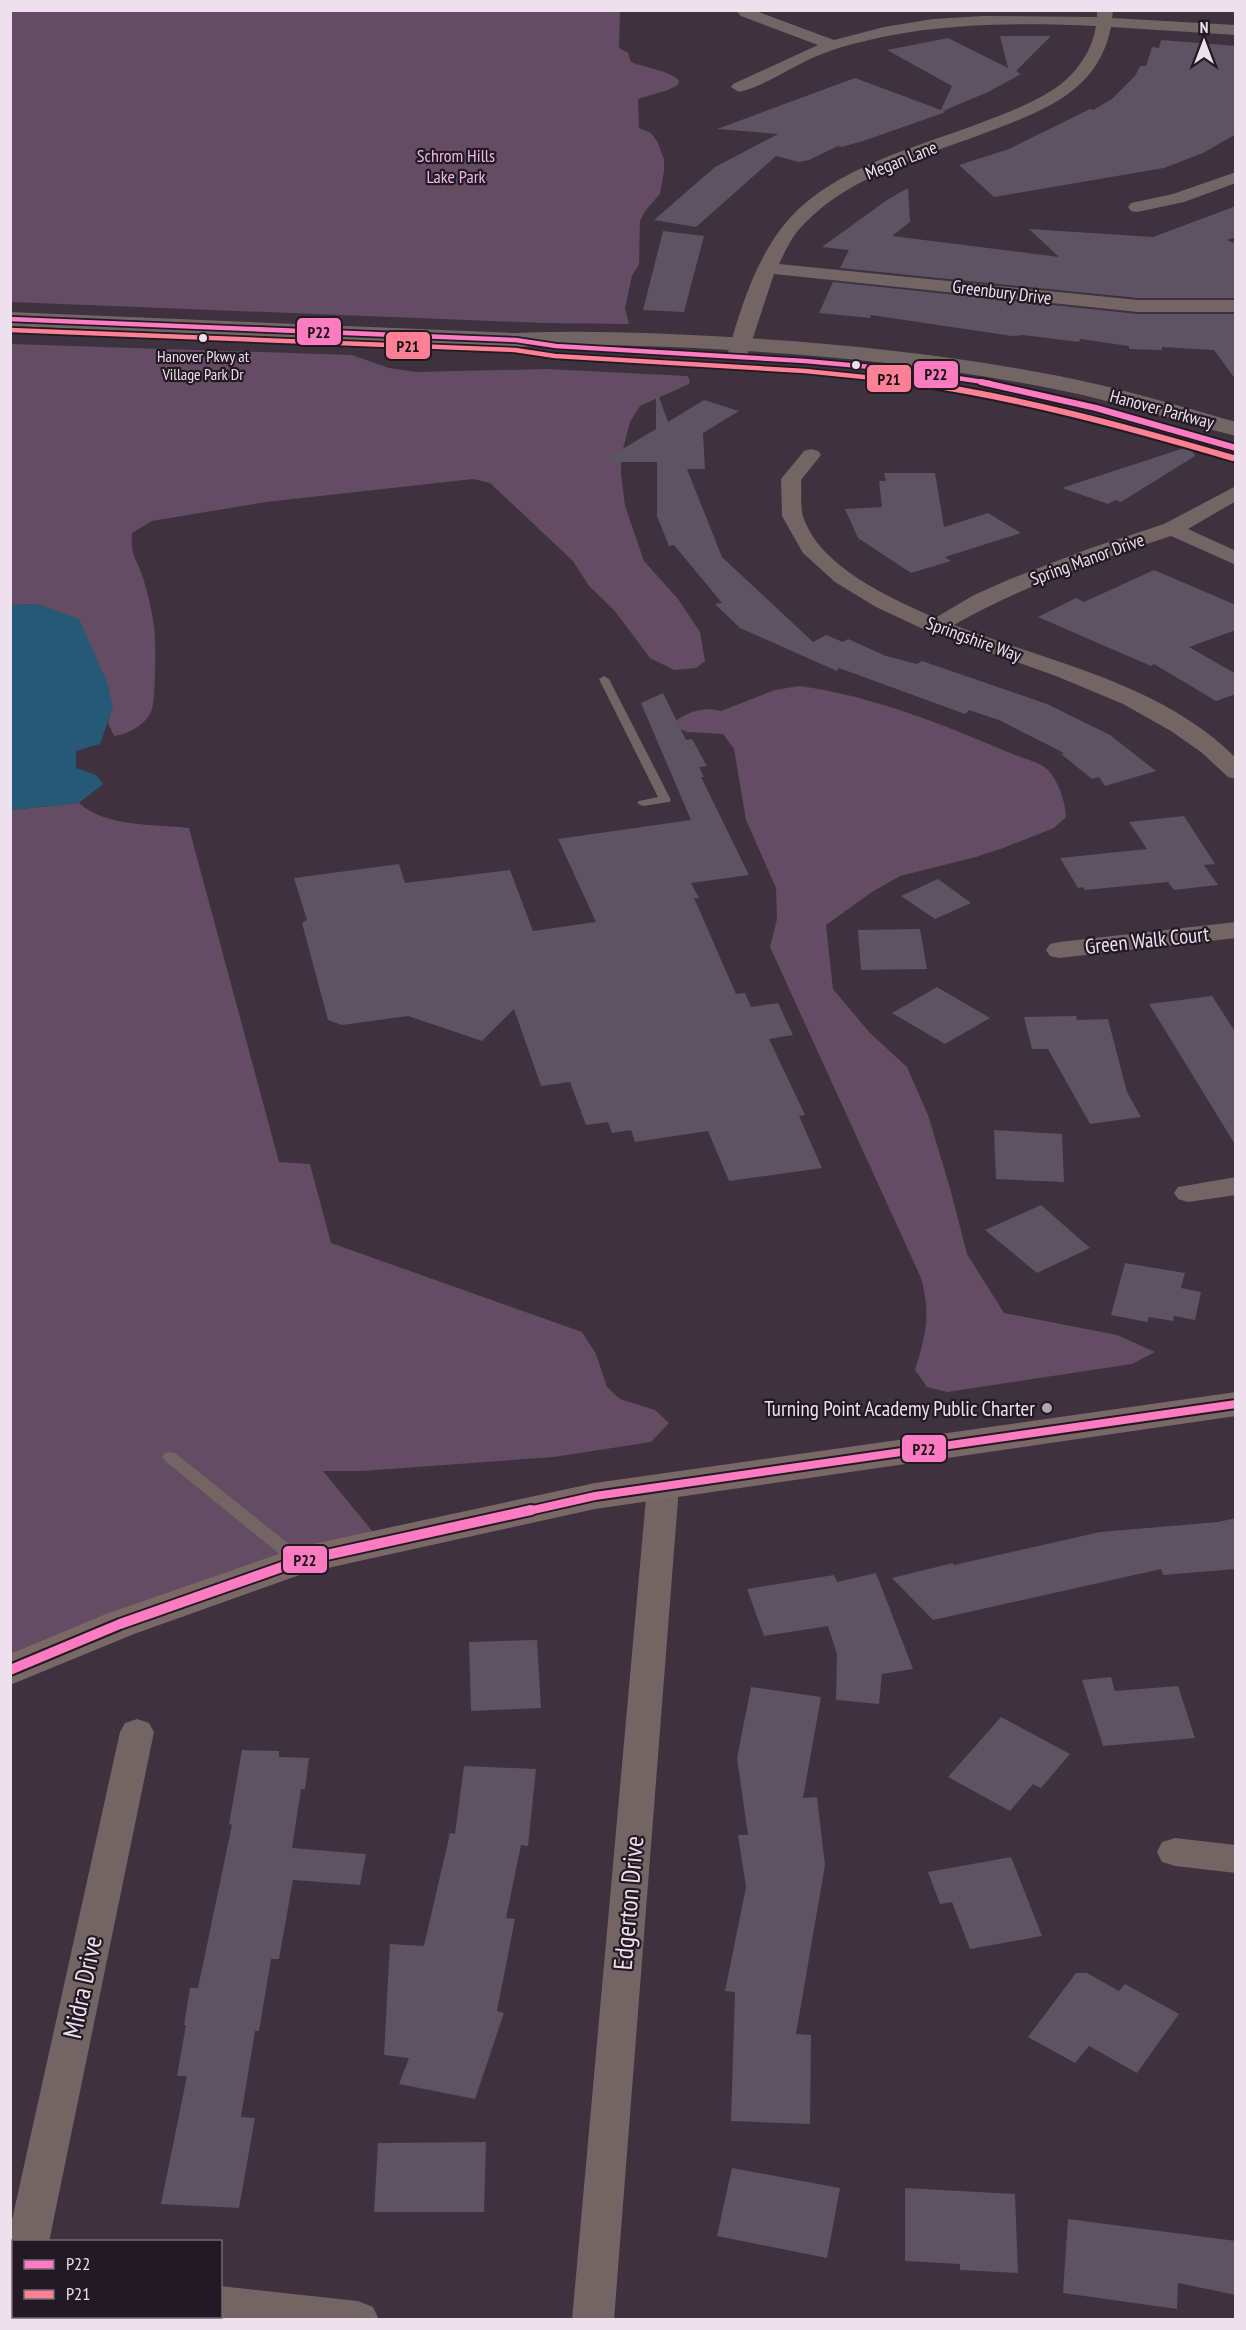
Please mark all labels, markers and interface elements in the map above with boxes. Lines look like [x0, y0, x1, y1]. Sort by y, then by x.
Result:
north arrow [1174, 12, 1234, 72]
text: N [1200, 17, 1208, 37]
street label: Megan Lane [862, 135, 940, 185]
park label: Schrom Hills Lake Park [417, 144, 495, 188]
street label: Greenbury Drive [951, 275, 1053, 309]
line badge: P22 [296, 317, 342, 346]
text: P22 [308, 322, 330, 342]
line badge: P21 [385, 331, 431, 360]
marker: Hanover Pkwy at Village Park Dr [197, 332, 209, 344]
text: P21 [397, 336, 419, 356]
place label: Hanover Pkwy at Village Park Dr [157, 346, 250, 384]
unlabelled marker [850, 359, 862, 371]
line badge: P22 [913, 360, 959, 389]
line badge: P21 [866, 364, 912, 393]
text: P22 [925, 364, 947, 384]
text: P21 [878, 369, 900, 389]
street label: Hanover Parkway [1107, 384, 1217, 434]
street label: Spring Manor Drive [1027, 528, 1147, 590]
street label: Springshire Way [923, 611, 1025, 667]
street label: Green Walk Court [1084, 920, 1211, 960]
place label: Turning Point Academy Public Charter [764, 1395, 1035, 1422]
marker: Turning Point Academy Public Charter [1040, 1401, 1054, 1415]
line badge: P22 [901, 1434, 947, 1463]
text: P22 [913, 1439, 935, 1459]
line badge: P22 [282, 1545, 328, 1574]
text: P22 [294, 1550, 316, 1570]
street label: Edgerton Drive [606, 1835, 650, 1971]
street label: Midra Drive [55, 1933, 109, 2041]
legend [12, 2240, 222, 2318]
text: P22 [66, 2252, 90, 2275]
text: P21 [66, 2282, 90, 2305]

